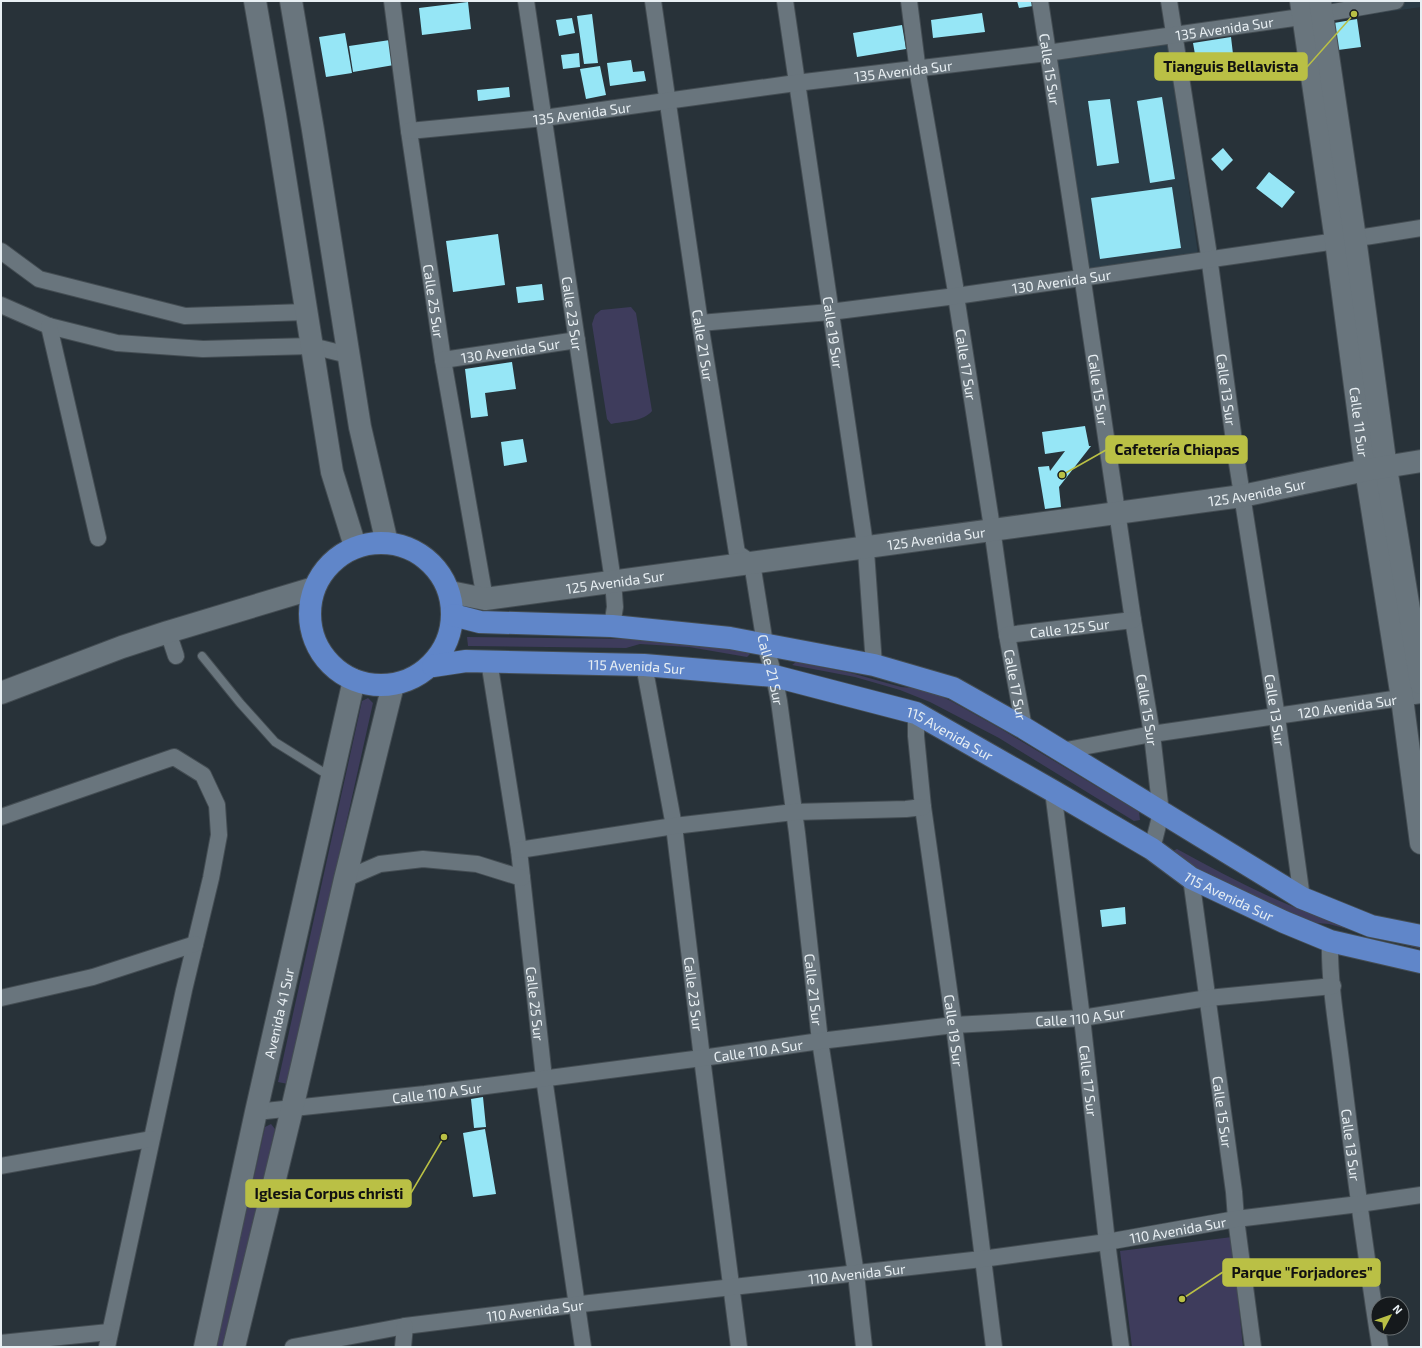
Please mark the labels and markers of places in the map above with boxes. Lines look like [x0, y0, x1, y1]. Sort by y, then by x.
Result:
callout: Tianguis Bellavista [1155, 53, 1307, 80]
callout: Cafetería Chiapas [1106, 436, 1247, 463]
callout: Iglesia Corpus christi [246, 1180, 411, 1207]
callout: Parque "Forjadores" [1223, 1259, 1380, 1286]

